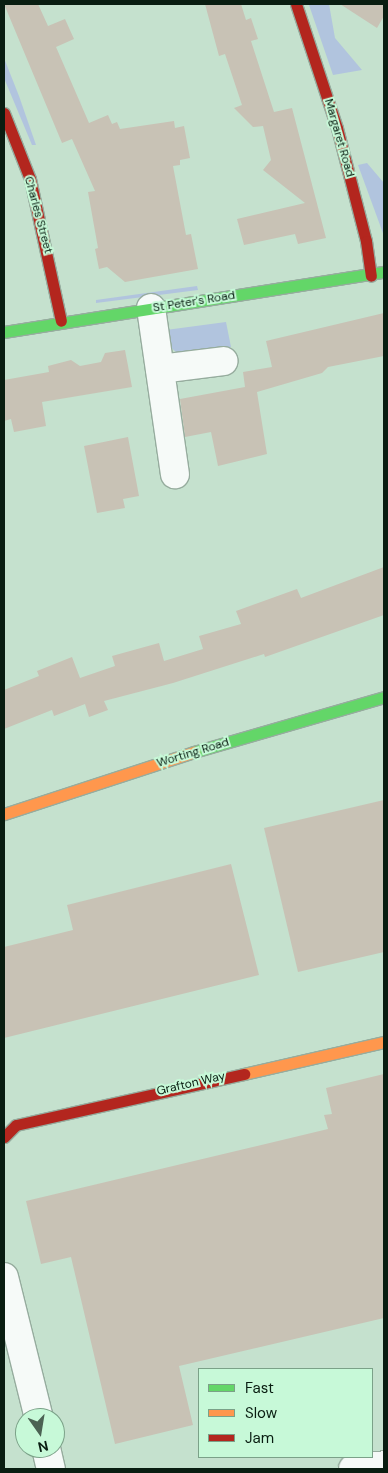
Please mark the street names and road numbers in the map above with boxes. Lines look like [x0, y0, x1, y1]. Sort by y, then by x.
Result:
street label: Margaret Road [321, 97, 357, 179]
street label: Charles Street [21, 175, 55, 255]
street label: St Peter's Road [152, 288, 236, 316]
street label: Worting Road [155, 735, 231, 771]
street label: Grafton Way [155, 1069, 227, 1099]

